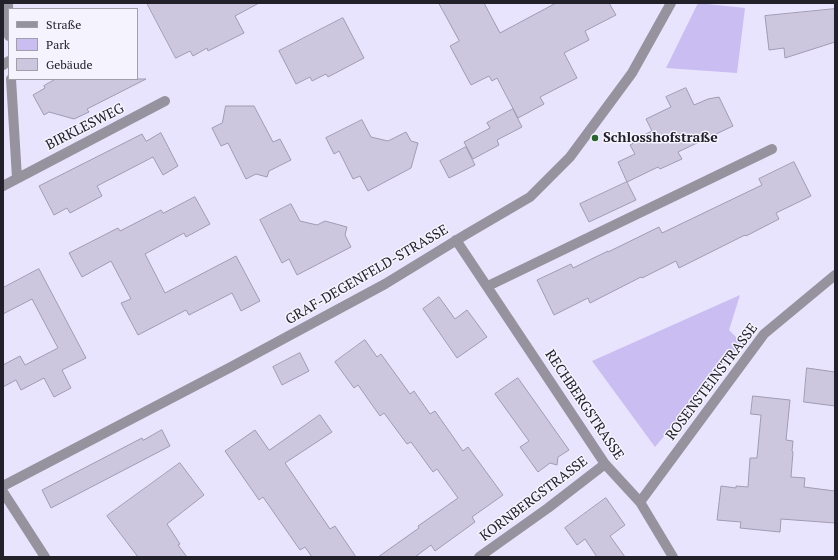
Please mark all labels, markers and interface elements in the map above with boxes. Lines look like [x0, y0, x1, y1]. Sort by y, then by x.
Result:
legend [8, 8, 138, 80]
text: Straße [46, 17, 81, 32]
text: Park [46, 37, 70, 52]
text: Gebäude [46, 57, 92, 72]
street label: BIRKLESWEG [43, 100, 127, 154]
place label: Schlosshofstraße [603, 130, 718, 146]
marker: Schlosshofstraße [590, 133, 600, 143]
street label: GRAF-DEGENFELD-STRASSE [283, 222, 451, 328]
street label: ROSENSTEINSTRASSE [663, 320, 761, 444]
street label: RECHBERGSTRASSE [541, 347, 627, 463]
street label: KORNBERGSTRASSE [477, 453, 591, 545]

